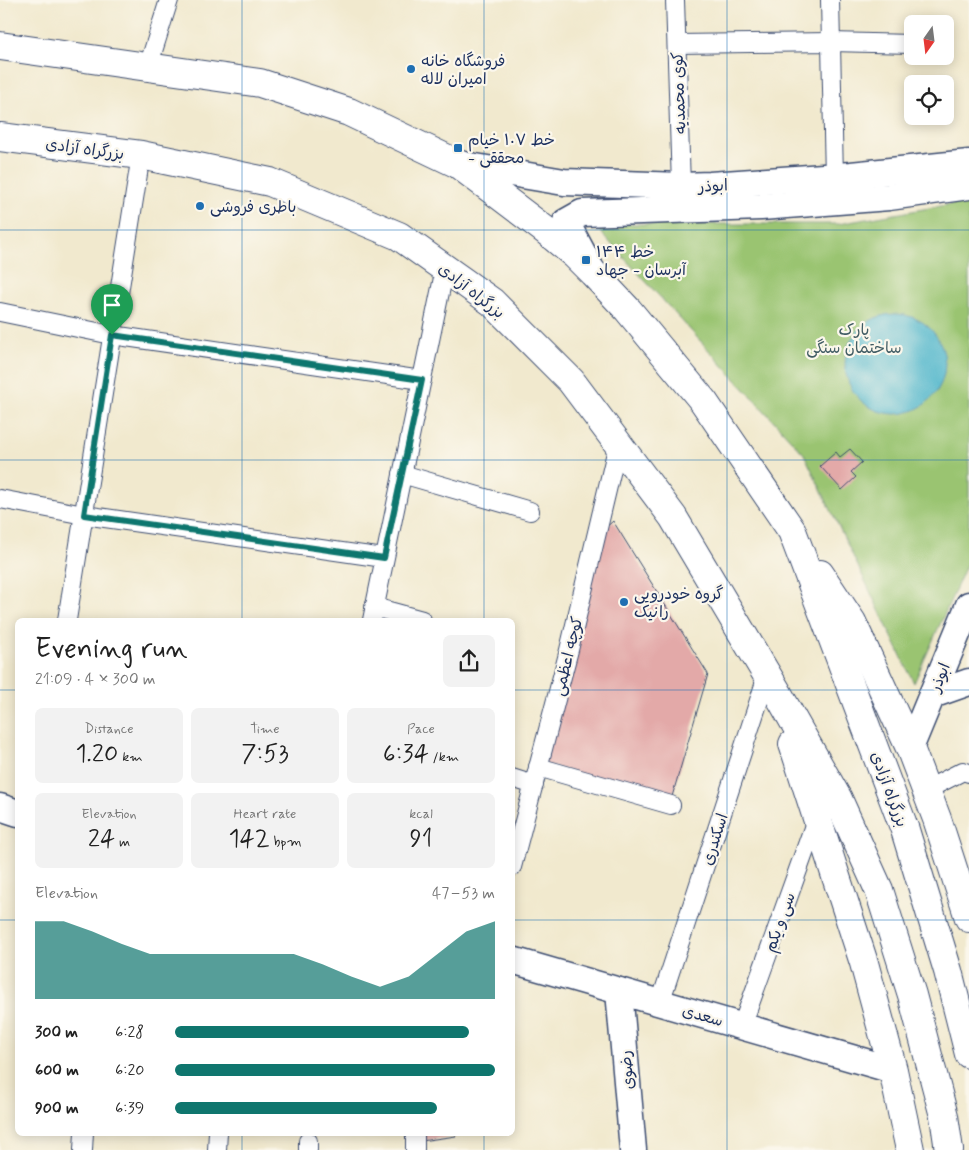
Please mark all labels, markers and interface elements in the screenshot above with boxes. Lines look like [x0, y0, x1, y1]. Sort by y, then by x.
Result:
north arrow [904, 15, 954, 65]
map controls [904, 15, 954, 125]
place label: فروشگاه خانه امیران لاله [421, 51, 505, 90]
street label: کوی محمدیه [668, 51, 691, 134]
marker: فروشگاه خانه امیران لاله [405, 63, 417, 75]
button: locate [904, 75, 954, 125]
place label: خط ۱۰۷ خیام - محققی [468, 130, 555, 169]
street label: بزرگراه آزادی [44, 134, 125, 165]
marker: خط ۱۰۷ خیام - محققی [452, 142, 464, 154]
street label: ابوذر [696, 175, 728, 198]
place label: باطری فروشی [210, 197, 296, 218]
marker: باطری فروشی [194, 200, 206, 212]
place label: خط ۱۴۴ آبرسان - جهاد [596, 242, 687, 281]
marker: خط ۱۴۴ آبرسان - جهاد [580, 254, 592, 266]
street label: بزرگراه آزادی [433, 259, 509, 324]
pin [91, 284, 133, 335]
icon: arrive [98, 291, 126, 319]
park label: پارک ساختمان سنگی [806, 320, 902, 359]
place label: گروه خودرویی رانیک [634, 584, 724, 623]
marker: گروه خودرویی رانیک [618, 596, 630, 608]
street label: کوچه اعظمی [548, 614, 588, 698]
text: Evening run [35, 631, 188, 668]
button: share [443, 635, 495, 687]
street label: ابوذر [924, 660, 956, 697]
text: 21:09 · 4 × 300 m [35, 669, 156, 690]
text: Distance [84, 720, 134, 738]
text: Time [250, 720, 280, 738]
text: Pace [407, 720, 435, 738]
text: 1.20 [75, 738, 118, 771]
text: 7:53 [241, 738, 289, 771]
text: 6:34 [383, 738, 429, 771]
text: km [118, 748, 143, 766]
text: /km [429, 748, 459, 766]
street label: بزرگراه آزادی [865, 749, 912, 830]
text: Elevation [81, 805, 137, 823]
text: Heart rate [234, 805, 296, 823]
text: kcal [409, 805, 433, 823]
street label: اسکندری [697, 811, 734, 868]
text: 24 [88, 823, 115, 856]
text: 142 [228, 823, 270, 856]
text: 91 [409, 823, 433, 856]
text: m [115, 833, 130, 851]
text: bpm [270, 833, 302, 851]
text: Elevation [35, 883, 98, 904]
text: 47–53 m [432, 883, 495, 904]
street label: سی و یکم [760, 890, 802, 956]
street label: سعدی [680, 1001, 726, 1032]
text: 300 m [35, 1022, 78, 1043]
text: 6:28 [115, 1022, 144, 1043]
street label: رضوی [615, 1049, 640, 1090]
text: 600 m [35, 1060, 79, 1081]
text: 6:20 [115, 1060, 144, 1081]
text: 900 m [35, 1098, 79, 1119]
text: 6:39 [115, 1098, 144, 1119]

